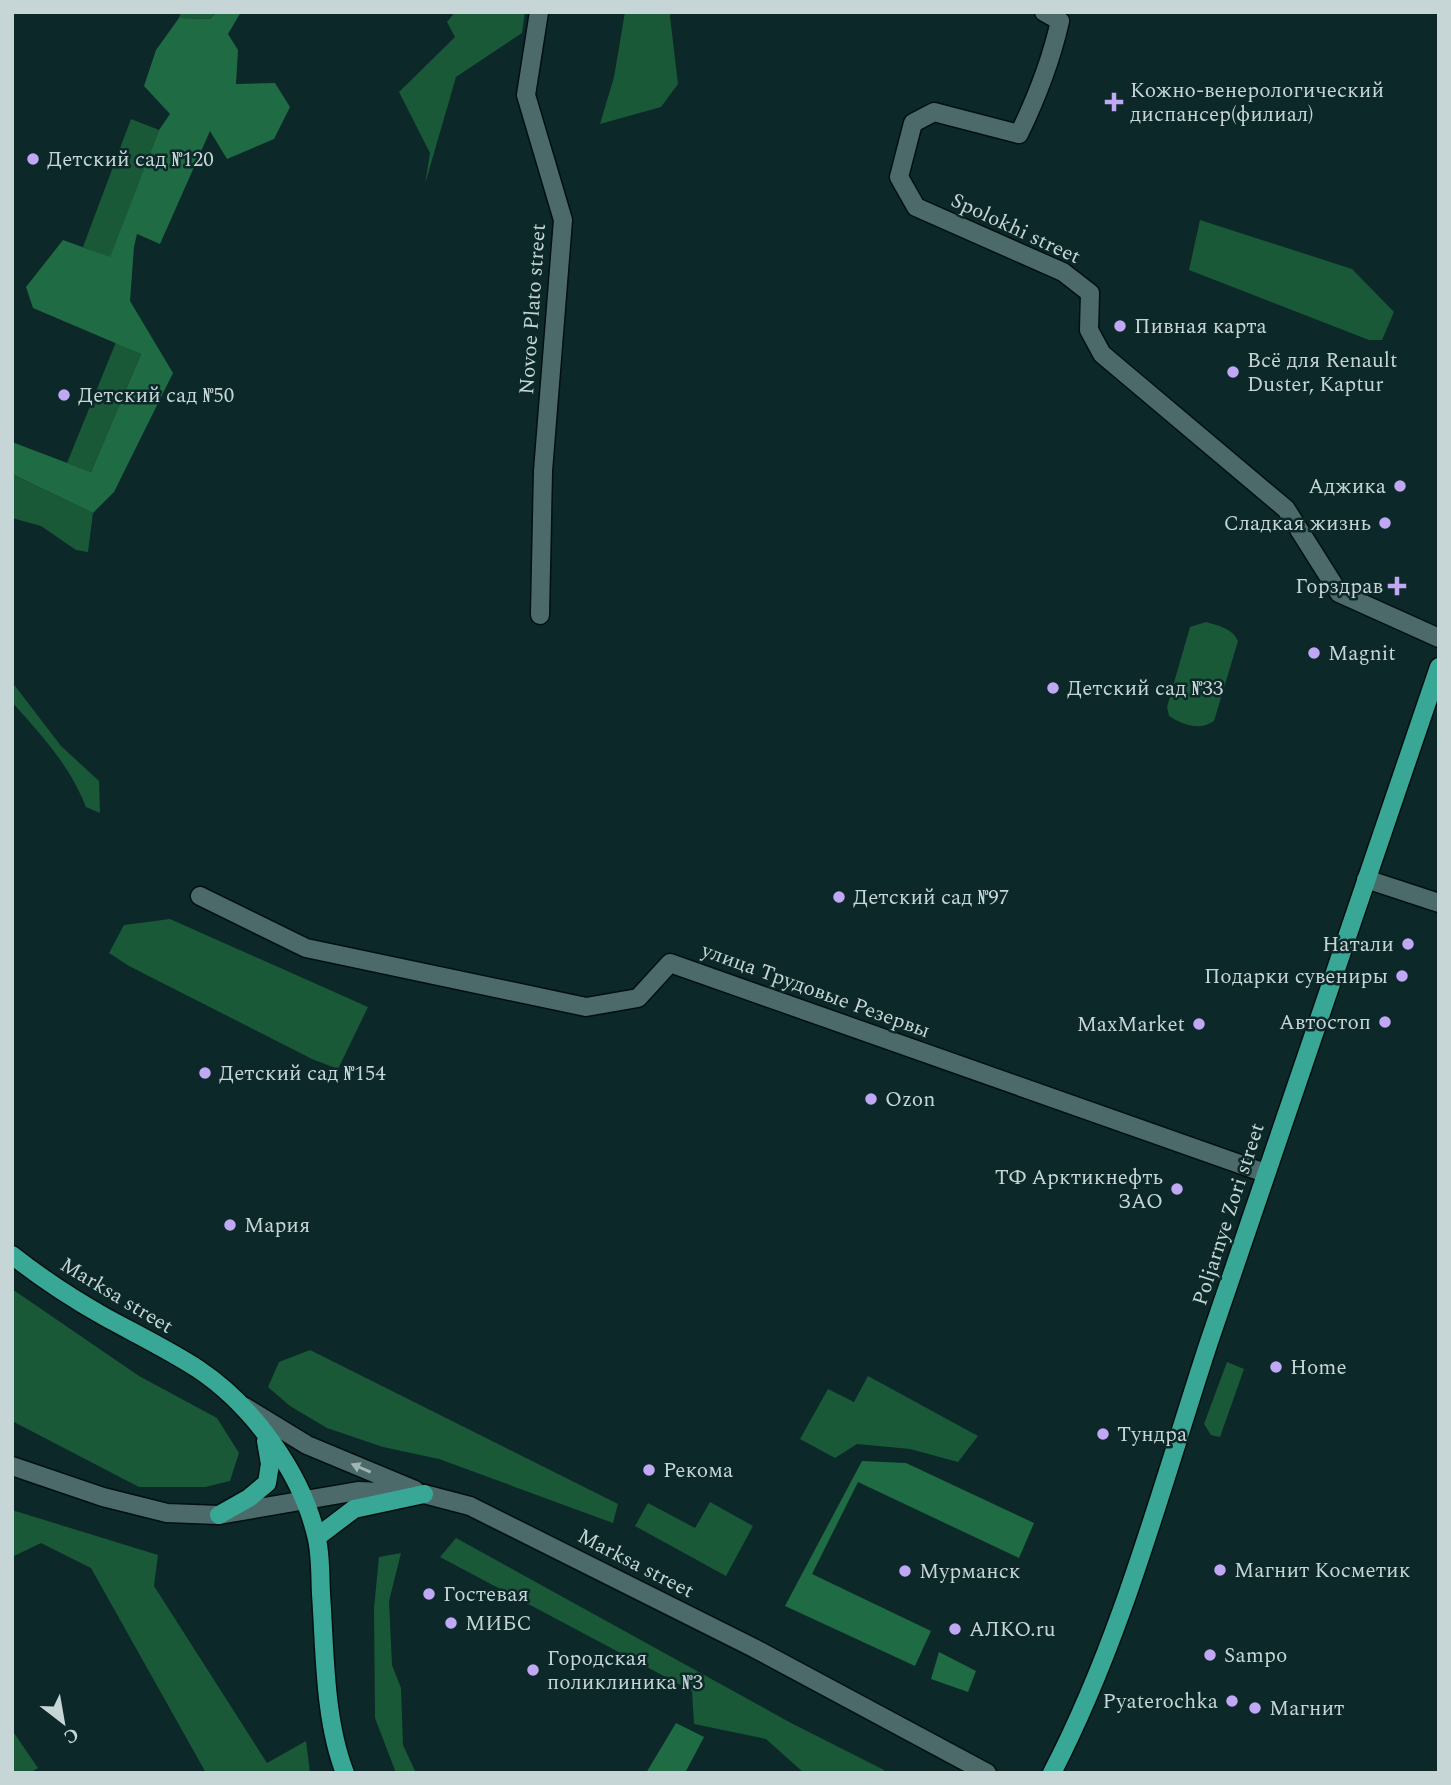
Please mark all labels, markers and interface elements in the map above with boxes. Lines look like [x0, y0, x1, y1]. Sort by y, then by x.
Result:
place label: Кожно-венерологический диспансер(филиал) [1130, 75, 1384, 131]
marker: Кожно-венерологический диспансер(филиал) [1104, 92, 1124, 112]
place label: Детский сад №120 [47, 144, 214, 176]
marker: Детский сад №120 [25, 151, 41, 167]
street label: Spolokhi street [945, 185, 1086, 273]
street label: Novoe Plato street [511, 222, 555, 396]
place label: Пивная карта [1134, 311, 1268, 343]
marker: Пивная карта [1112, 318, 1128, 334]
place label: Всё для Renault Duster, Kaptur [1247, 345, 1397, 401]
marker: Всё для Renault Duster, Kaptur [1225, 364, 1241, 380]
place label: Детский сад №50 [78, 380, 234, 412]
marker: Детский сад №50 [56, 387, 72, 403]
place label: Аджика [1308, 471, 1387, 503]
marker: Аджика [1392, 478, 1408, 494]
place label: Сладкая жизнь [1224, 508, 1371, 540]
marker: Сладкая жизнь [1377, 515, 1393, 531]
place label: Горздрав [1295, 571, 1383, 603]
marker: Горздрав [1389, 578, 1405, 594]
place label: Magnit [1328, 638, 1396, 670]
marker: Magnit [1306, 645, 1322, 661]
place label: Детский сад №33 [1067, 673, 1224, 705]
marker: Детский сад №33 [1045, 680, 1061, 696]
place label: Детский сад №97 [853, 882, 1009, 914]
marker: Детский сад №97 [831, 889, 847, 905]
place label: Натали [1322, 929, 1394, 961]
street label: улица Трудовые Резервы [696, 934, 934, 1047]
marker: Натали [1400, 936, 1416, 952]
place label: Подарки сувениры [1204, 961, 1388, 993]
marker: Подарки сувениры [1394, 968, 1410, 984]
place label: Автостоп [1279, 1007, 1371, 1039]
place label: MaxMarket [1077, 1009, 1185, 1041]
marker: Автостоп [1377, 1014, 1393, 1030]
marker: MaxMarket [1191, 1016, 1207, 1032]
place label: Детский сад №154 [219, 1058, 386, 1090]
marker: Детский сад №154 [197, 1065, 213, 1081]
place label: Ozon [885, 1084, 935, 1116]
marker: Ozon [863, 1091, 879, 1107]
street label: Poljarnye Zori street [1184, 1119, 1274, 1310]
place label: ТФ Арктикнефть ЗАО [995, 1162, 1163, 1218]
marker: ТФ Арктикнефть ЗАО [1169, 1181, 1185, 1197]
place label: Мария [244, 1210, 310, 1242]
marker: Мария [222, 1217, 238, 1233]
street label: Marksa street [54, 1249, 179, 1342]
place label: Home [1290, 1352, 1347, 1384]
marker: Home [1268, 1359, 1284, 1375]
place label: Тундра [1117, 1419, 1188, 1451]
marker: Тундра [1095, 1426, 1111, 1442]
place label: Рекома [663, 1455, 734, 1487]
one-way arrow [351, 1462, 372, 1473]
marker: Рекома [641, 1462, 657, 1478]
street label: Marksa street [572, 1521, 700, 1607]
place label: Магнит Косметик [1234, 1555, 1411, 1587]
place label: Мурманск [919, 1556, 1021, 1588]
marker: Магнит Косметик [1212, 1562, 1228, 1578]
marker: Мурманск [897, 1563, 913, 1579]
place label: Гостевая [443, 1579, 529, 1611]
marker: Гостевая [421, 1586, 437, 1602]
place label: МИБС [465, 1608, 532, 1640]
place label: АЛКО.ru [969, 1614, 1056, 1646]
marker: МИБС [443, 1615, 459, 1631]
marker: АЛКО.ru [947, 1621, 963, 1637]
place label: Sampo [1224, 1640, 1287, 1672]
place label: Городская поликлиника №3 [547, 1643, 704, 1699]
marker: Sampo [1202, 1647, 1218, 1663]
marker: Городская поликлиника №3 [525, 1662, 541, 1678]
place label: Pyaterochka [1103, 1686, 1219, 1718]
north arrow [28, 1687, 98, 1757]
marker: Pyaterochka [1224, 1693, 1240, 1709]
place label: Магнит [1269, 1693, 1344, 1725]
marker: Магнит [1247, 1700, 1263, 1716]
text: С [58, 1719, 84, 1751]

